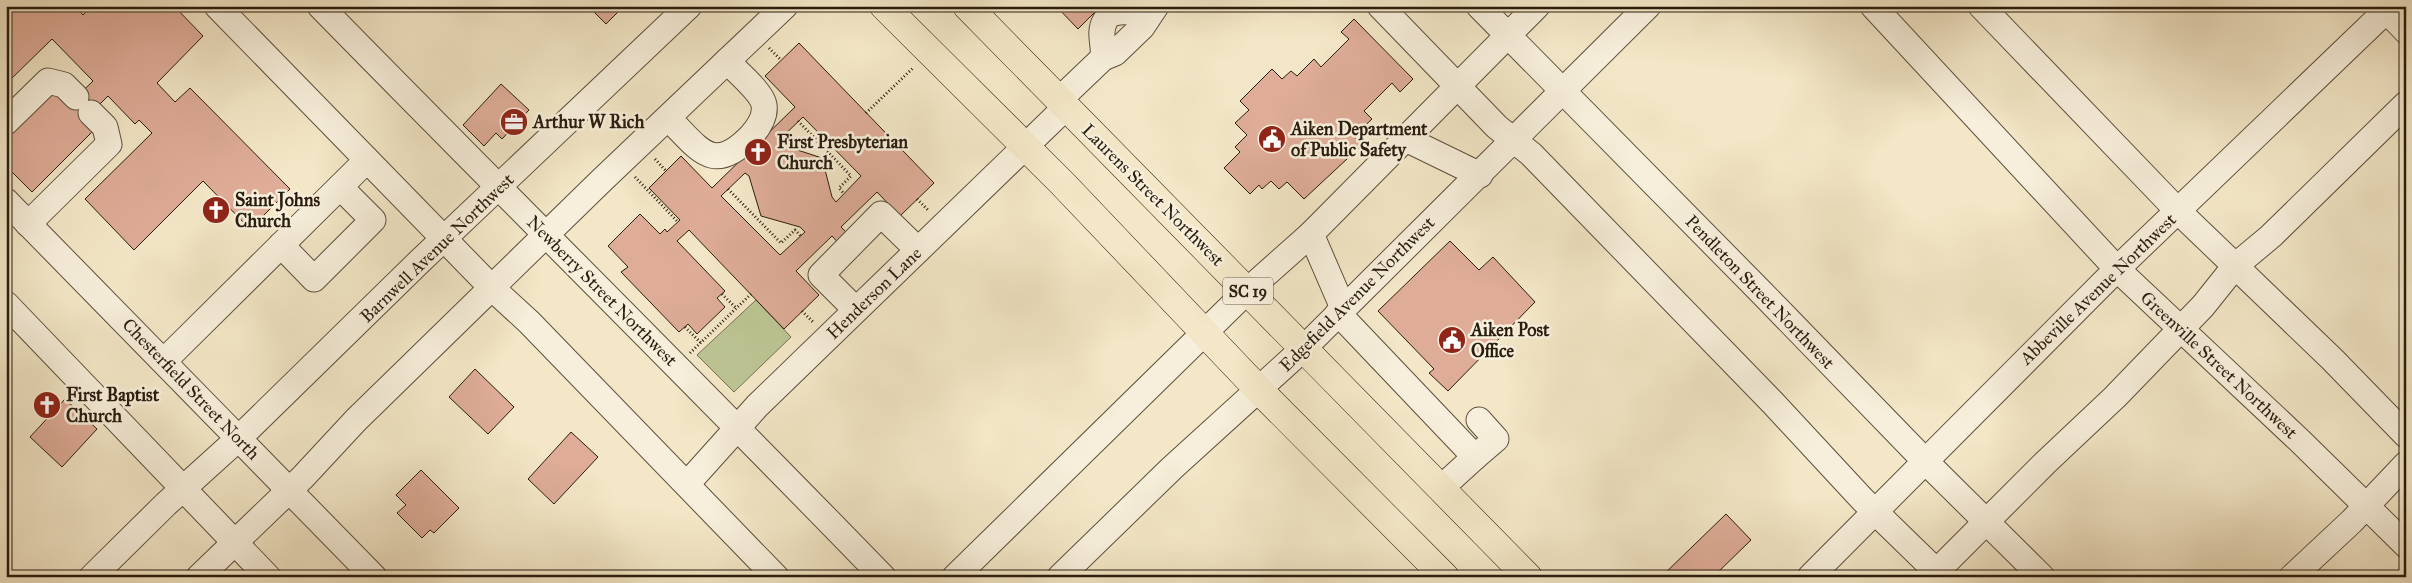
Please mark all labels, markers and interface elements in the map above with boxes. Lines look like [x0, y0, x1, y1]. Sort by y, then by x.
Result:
office icon: Arthur W Rich [499, 107, 529, 137]
place label: Arthur W Rich [532, 111, 645, 133]
place label: Aiken Department of Public Safety [1290, 118, 1428, 162]
street label: Laurens Street Northwest [1077, 119, 1229, 271]
public building icon: Aiken Department of Public Safety [1257, 124, 1287, 154]
place label: First Presbyterian Church [777, 131, 908, 174]
church icon: First Presbyterian Church [743, 137, 773, 167]
street label: Barnwell Avenue Northwest [355, 168, 519, 327]
place label: Saint Johns Church [235, 189, 321, 232]
church icon: Saint Johns Church [201, 195, 231, 225]
street label: Abbeville Avenue Northwest [2015, 208, 2181, 370]
street label: Newberry Street Northwest [522, 211, 682, 371]
street label: Edgefield Avenue Northwest [1275, 211, 1440, 377]
street label: Pendleton Street Northwest [1681, 211, 1840, 374]
street label: Henderson Lane [822, 242, 926, 344]
road number: SC 19 [1223, 278, 1273, 304]
street label: Greenville Street Northwest [2136, 286, 2303, 444]
street label: Chesterfield Street North [118, 314, 264, 464]
place label: Aiken Post Office [1470, 319, 1550, 362]
public building icon: Aiken Post Office [1437, 325, 1467, 355]
place label: First Baptist Church [66, 384, 160, 427]
church icon: First Baptist Church [32, 390, 62, 420]

